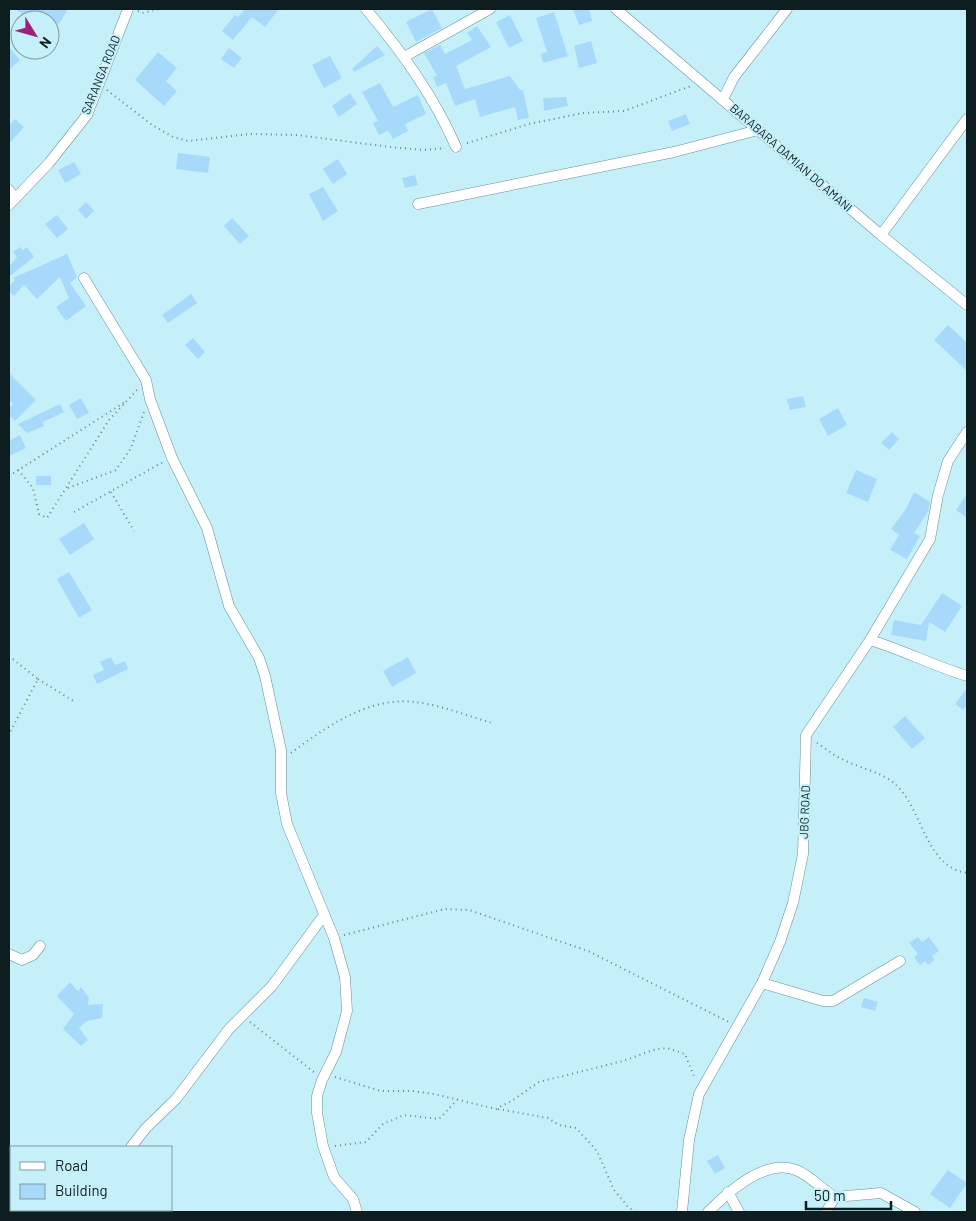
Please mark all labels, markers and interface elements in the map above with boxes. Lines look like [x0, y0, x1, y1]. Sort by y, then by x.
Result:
north arrow [10, 10, 60, 60]
street label: SARANGA ROAD [78, 33, 122, 116]
text: N [36, 34, 55, 52]
street label: BARABARA DAMIAN DO AMANI [728, 100, 856, 214]
street label: JBG ROAD [796, 785, 812, 839]
legend [10, 1146, 172, 1211]
text: Road [55, 1156, 88, 1174]
scale bar [806, 1178, 891, 1210]
text: Building [55, 1181, 108, 1199]
text: 50 m [814, 1186, 846, 1204]

